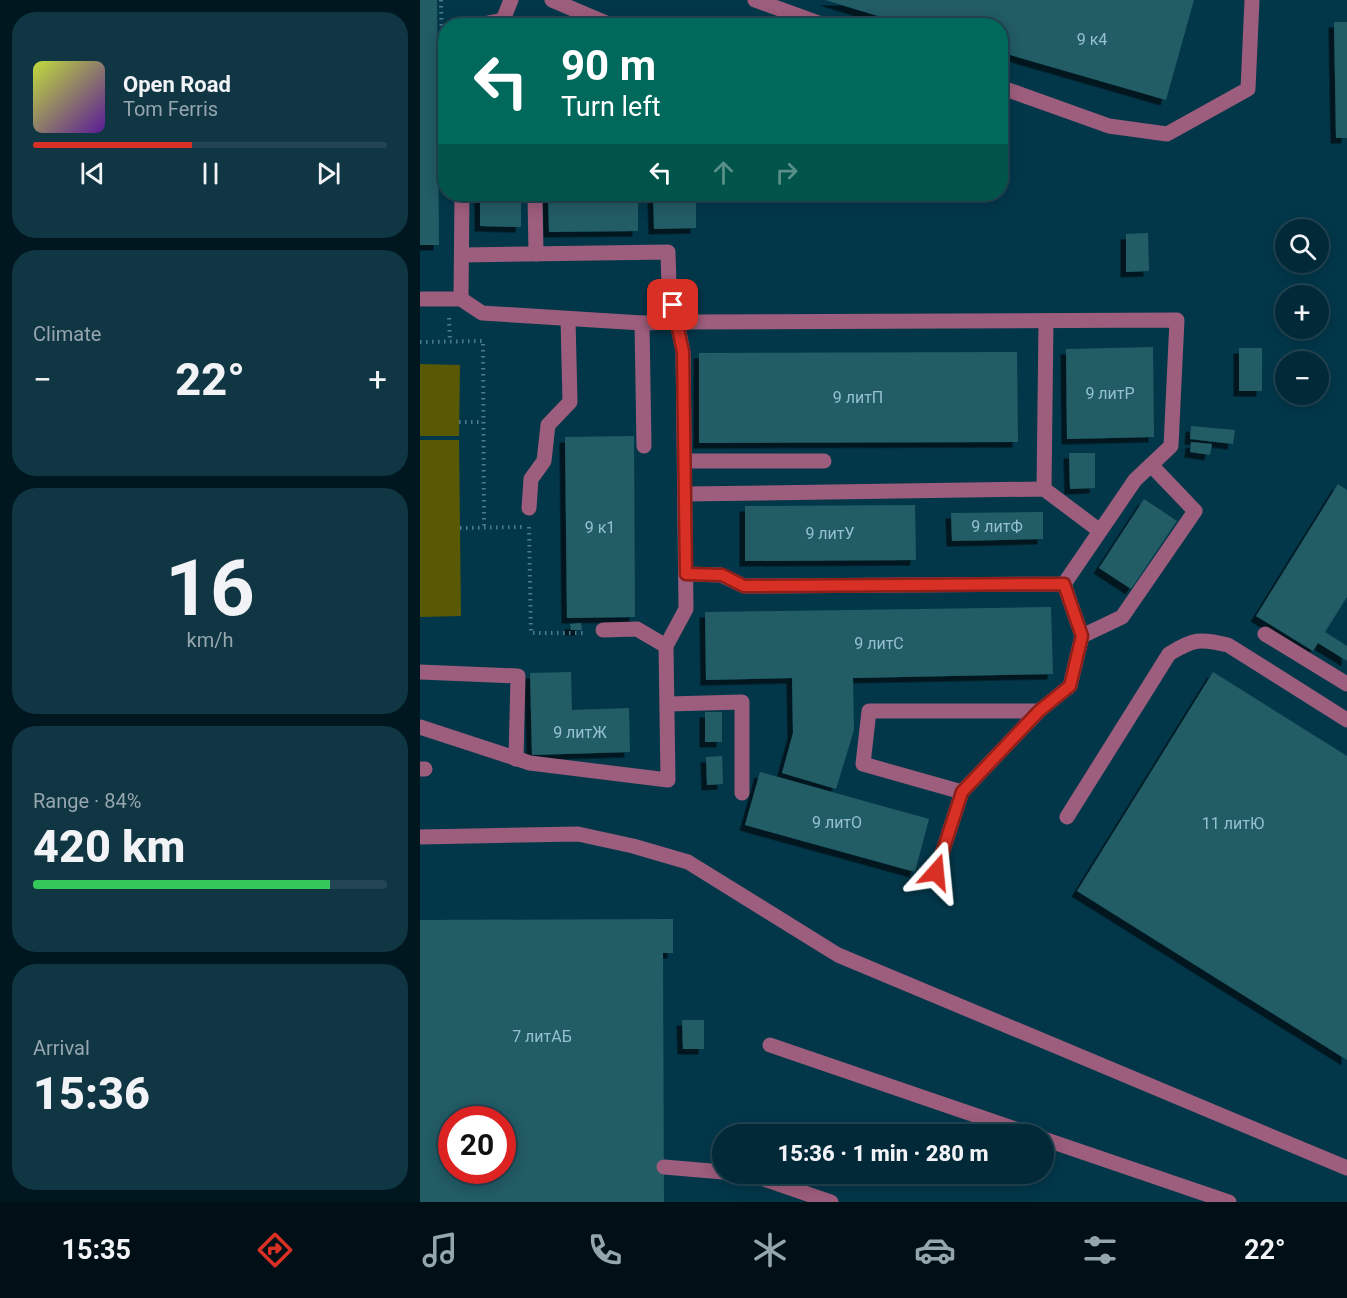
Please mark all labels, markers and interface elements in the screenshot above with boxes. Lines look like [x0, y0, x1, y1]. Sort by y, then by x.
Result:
house number: 9 к4 [1077, 30, 1107, 49]
text: 90 m [561, 41, 656, 90]
icon: left [462, 42, 540, 120]
text: Open Road [123, 72, 231, 97]
text: Turn left [561, 91, 661, 123]
text: Tom Ferris [123, 97, 218, 121]
icon: left [644, 156, 677, 189]
icon: ahead [707, 156, 740, 189]
icon: right [770, 156, 803, 189]
icon: previous [76, 157, 109, 190]
icon: pause [194, 157, 227, 190]
icon: next [312, 157, 345, 190]
map controls [1275, 219, 1329, 405]
button: search [1275, 219, 1329, 273]
pin [647, 279, 698, 330]
button: + [1275, 285, 1329, 339]
icon: arrive [656, 288, 689, 321]
text: Climate [33, 322, 101, 346]
button: − [1275, 351, 1329, 405]
text: 22° [175, 353, 245, 406]
text: − [33, 360, 52, 399]
text: + [368, 360, 387, 399]
house number: 9 литР [1085, 384, 1135, 403]
house number: 9 литП [833, 388, 883, 407]
house number: 9 литФ [971, 517, 1023, 536]
house number: 9 к1 [585, 518, 615, 537]
house number: 9 литУ [805, 524, 855, 543]
text: 16 [165, 543, 255, 634]
text: km/h [187, 628, 233, 652]
house number: 9 литС [854, 634, 904, 653]
house number: 9 литЖ [553, 723, 607, 742]
text: Range · 84% [33, 789, 141, 813]
house number: 9 литО [812, 813, 862, 832]
house number: 11 литЮ [1202, 814, 1264, 833]
text: 420 km [33, 820, 185, 873]
position arrow [904, 840, 968, 904]
house number: 7 литАБ [512, 1027, 572, 1046]
text: Arrival [33, 1036, 90, 1060]
text: 15:36 [33, 1067, 150, 1120]
speed limit sign: 20 [438, 1106, 516, 1184]
text: 15:36 · 1 min · 280 m [778, 1141, 988, 1166]
icon: directions [254, 1229, 296, 1271]
icon: music [419, 1229, 461, 1271]
icon: phone [584, 1229, 626, 1271]
icon: climate [749, 1229, 791, 1271]
icon: car [914, 1229, 956, 1271]
icon: filters [1079, 1229, 1121, 1271]
text: 15:35 [61, 1234, 131, 1266]
text: 22° [1244, 1234, 1285, 1266]

